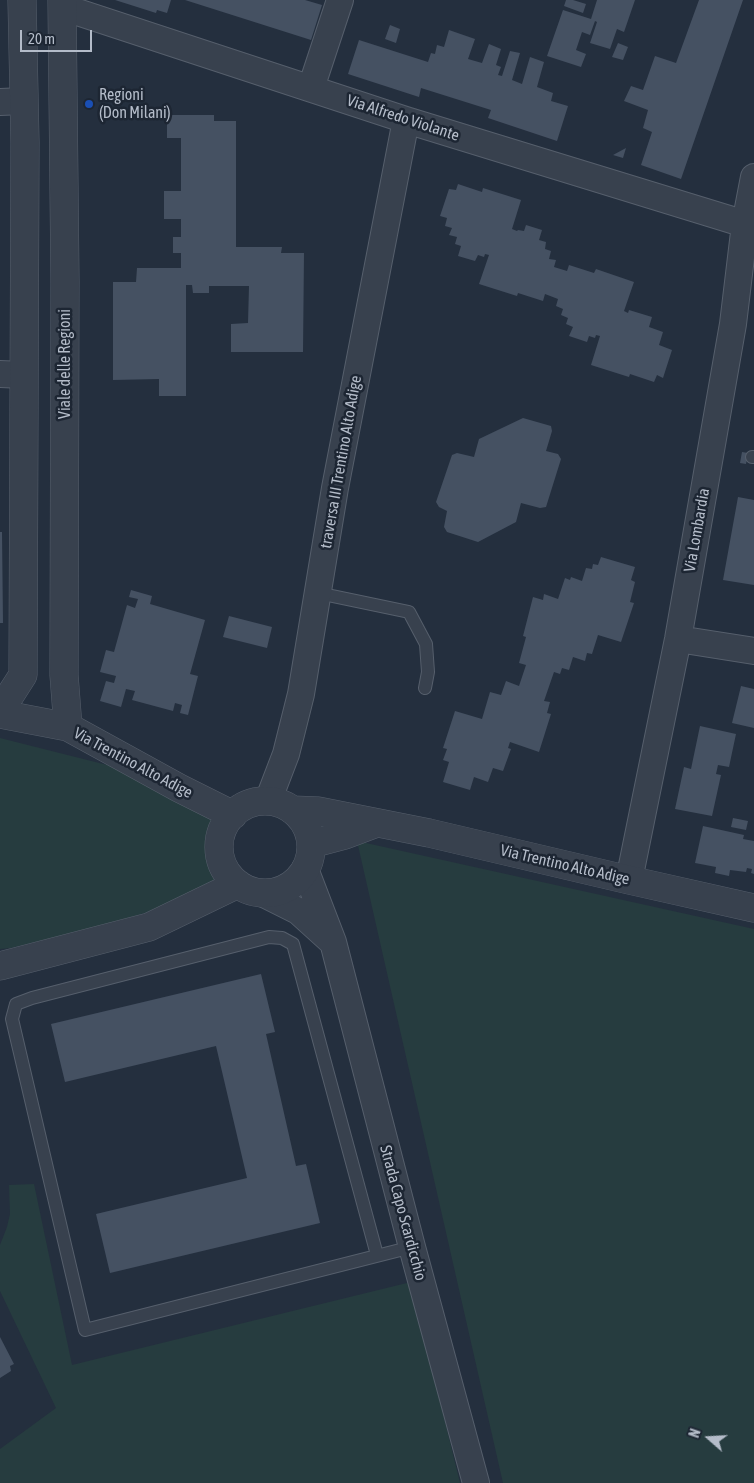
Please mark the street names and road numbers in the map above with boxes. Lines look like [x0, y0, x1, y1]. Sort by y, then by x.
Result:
street label: Via Alfredo Violante [344, 91, 462, 145]
street label: Viale delle Regioni [55, 309, 75, 419]
street label: traversa III Trentino Alto Adige [316, 374, 366, 550]
street label: Via Lombardia [680, 487, 714, 573]
street label: Via Trentino Alto Adige [70, 724, 196, 802]
street label: Via Trentino Alto Adige [499, 841, 631, 889]
street label: Strada Capo Scardicchio [376, 1143, 430, 1283]

